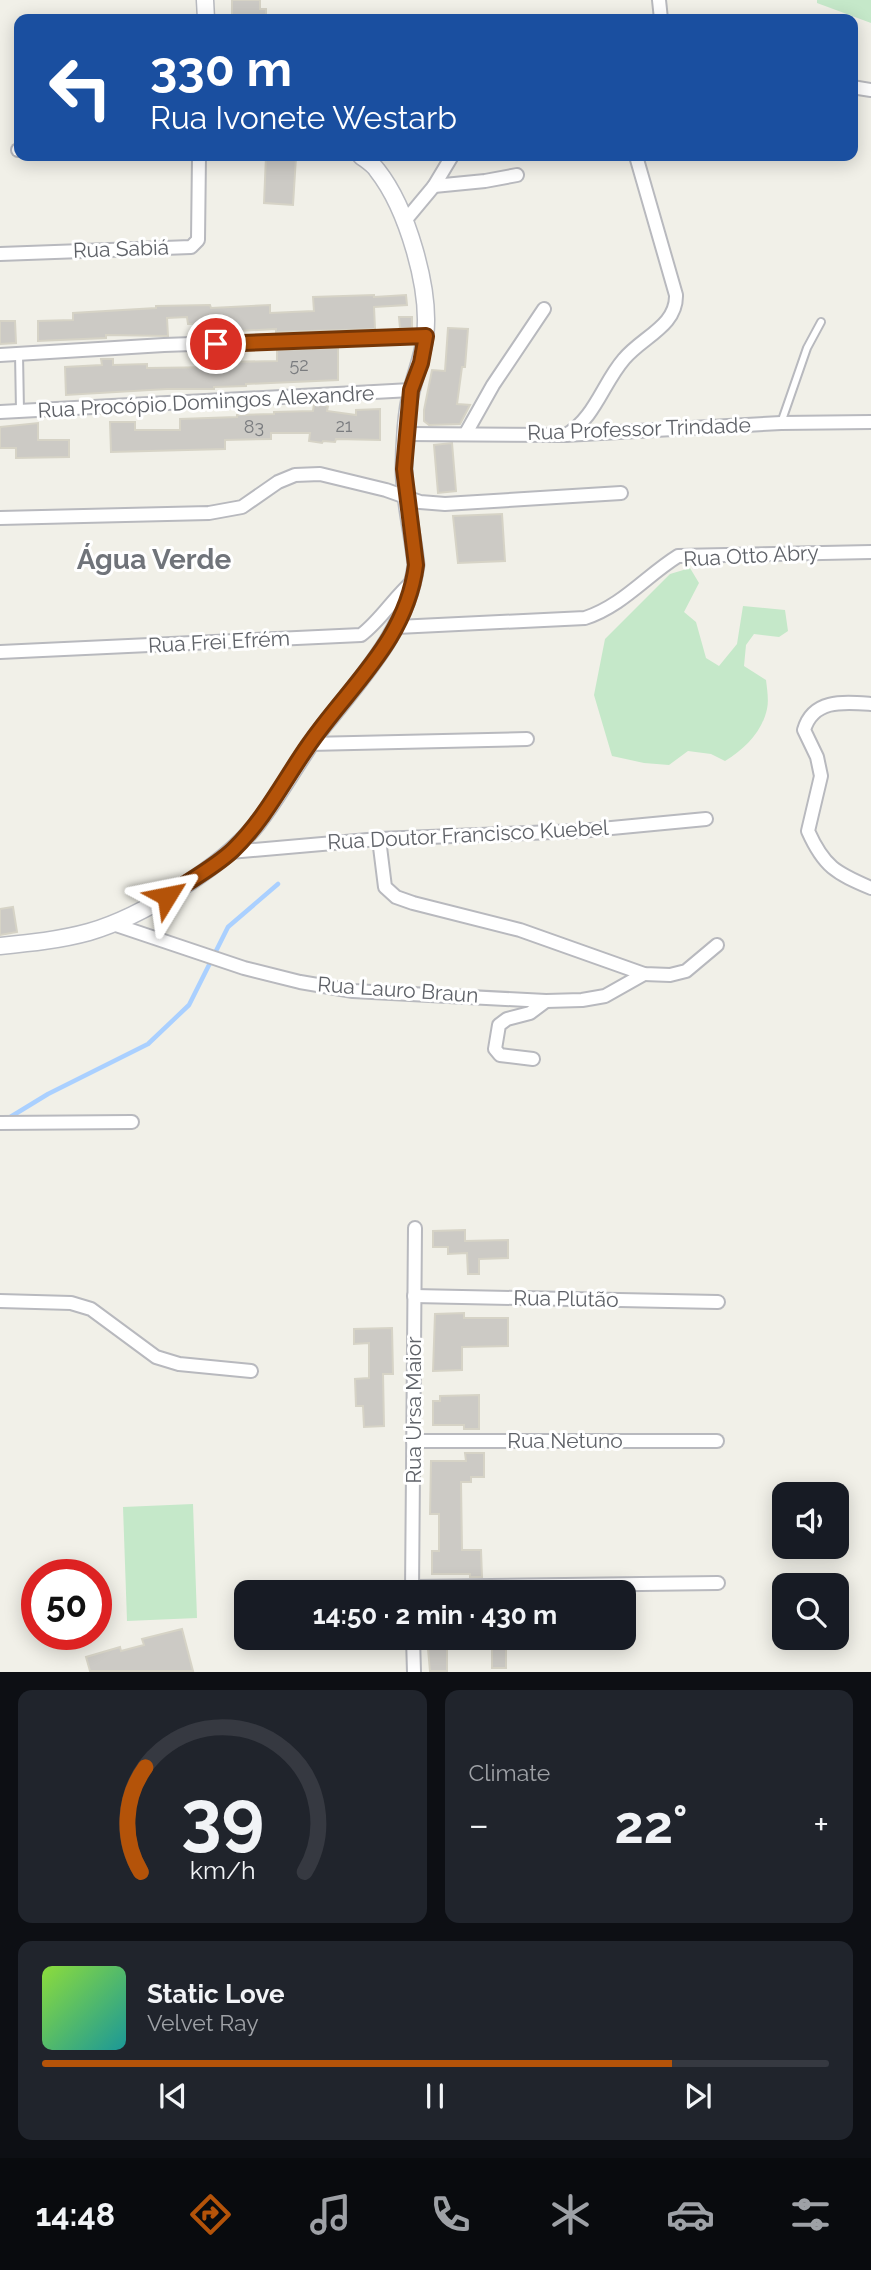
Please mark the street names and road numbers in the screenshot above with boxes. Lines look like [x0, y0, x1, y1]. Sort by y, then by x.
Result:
street label: Rua Sabiá [73, 234, 169, 263]
street label: Rua Procópio Domingos Alexandre [37, 380, 375, 423]
street label: Rua Professor Trindade [527, 412, 751, 445]
street label: Rua Otto Abry [683, 539, 819, 572]
street label: Rua Frei Efrém [147, 625, 290, 658]
street label: Rua Doutor Francisco Kuebel [327, 815, 609, 854]
street label: Rua Lauro Braun [317, 971, 479, 1008]
street label: Rua Plutão [513, 1285, 619, 1312]
street label: Rua Ursa Maior [401, 1336, 426, 1484]
street label: Rua Netuno [507, 1428, 623, 1453]

